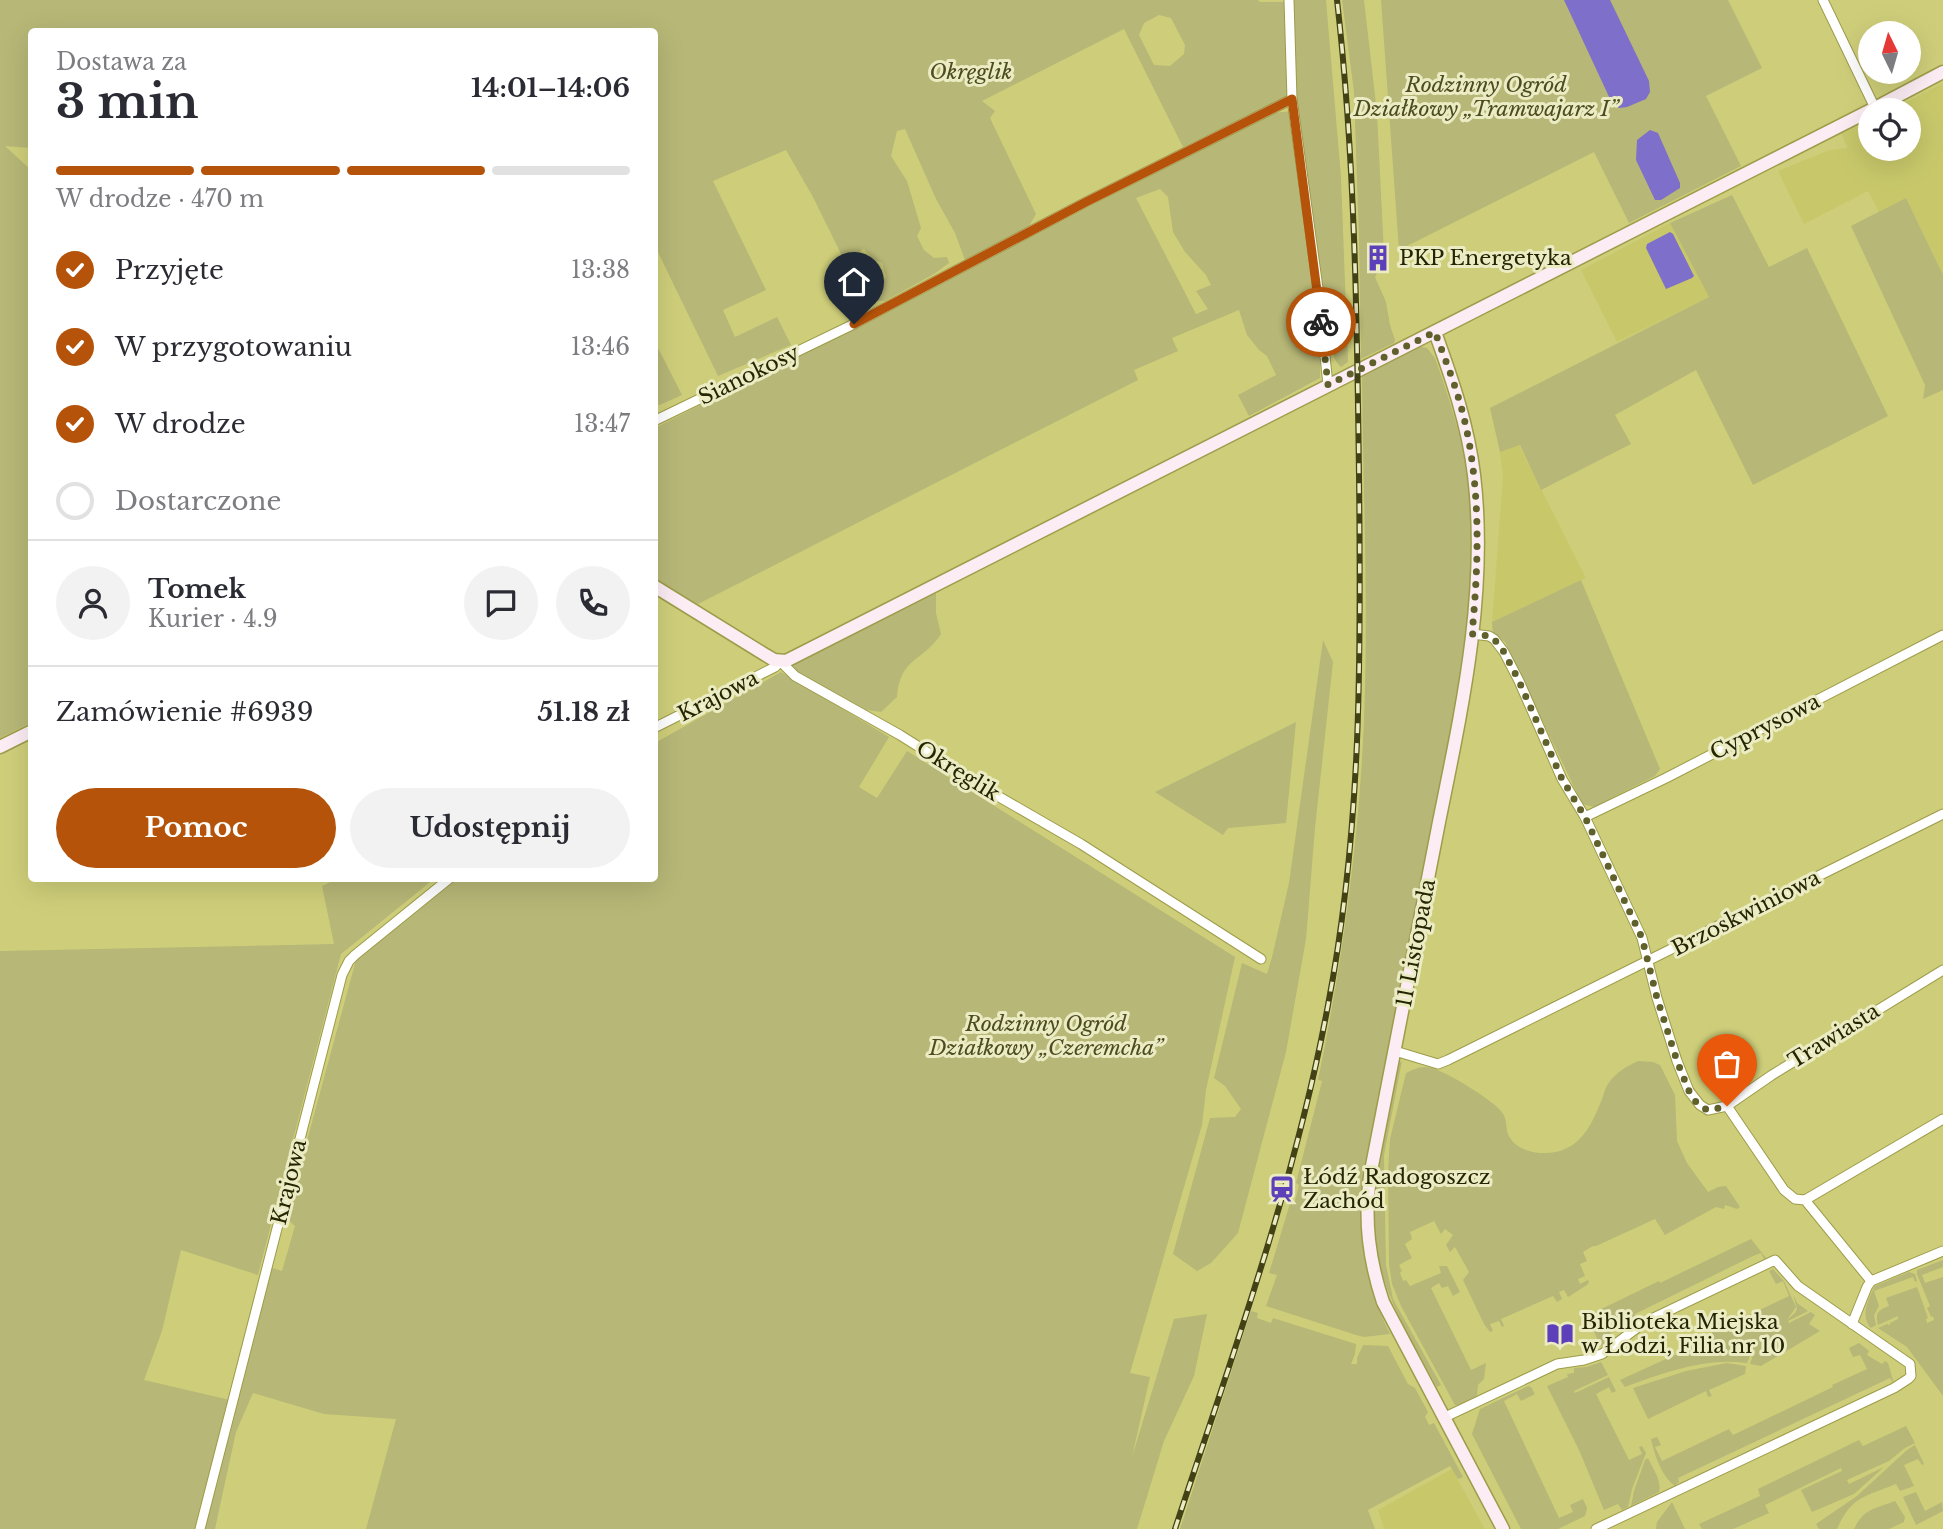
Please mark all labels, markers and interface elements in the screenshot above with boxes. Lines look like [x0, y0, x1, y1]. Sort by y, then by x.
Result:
north arrow [1858, 21, 1922, 84]
map controls [1858, 21, 1921, 161]
text: Dostawa za [56, 48, 187, 76]
park label: Okręglik [930, 59, 1012, 85]
text: 14:01–14:06 [471, 72, 630, 104]
park label: Rodzinny Ogród Działkowy „Tramwajarz I” [1352, 72, 1620, 122]
text: 3 min [56, 73, 198, 130]
button: locate [1858, 98, 1921, 161]
text: W drodze · 470 m [56, 185, 264, 213]
building icon: PKP Energetyka [1363, 243, 1393, 273]
place label: PKP Energetyka [1399, 245, 1572, 271]
icon: check [56, 251, 94, 289]
pin [824, 252, 884, 324]
text: Przyjęte [115, 254, 224, 286]
text: 13:38 [571, 256, 630, 284]
icon: home [835, 263, 873, 301]
courier [1286, 287, 1356, 357]
icon: bike [1302, 303, 1340, 341]
icon: check [56, 328, 94, 366]
text: W przygotowaniu [115, 331, 352, 363]
text: 13:46 [571, 333, 630, 361]
street label: Sianokosy [694, 339, 804, 411]
icon: check [56, 405, 94, 443]
text: W drodze [115, 408, 246, 440]
text: 13:47 [574, 410, 630, 438]
text: Dostarczone [115, 485, 281, 517]
button: person [56, 566, 130, 640]
button: chat [464, 566, 538, 640]
button: phone [556, 566, 630, 640]
text: Tomek [148, 573, 246, 605]
text: Kurier · 4.9 [148, 605, 278, 633]
street label: Krajowa [673, 664, 763, 727]
street label: Cyprysowa [1706, 688, 1825, 766]
text: Zamówienie #6939 [56, 696, 313, 728]
text: 51.18 zł [538, 696, 630, 728]
street label: Okręglik [911, 735, 1005, 807]
button: Pomoc [56, 788, 336, 868]
button: Udostępnij [350, 788, 630, 868]
street label: Brzoskwiniowa [1667, 864, 1825, 962]
street label: 11 Listopada [1391, 876, 1441, 1009]
street label: Trawiasta [1784, 998, 1885, 1074]
park label: Rodzinny Ogród Działkowy „Czeremcha” [928, 1011, 1165, 1061]
pin [1697, 1034, 1757, 1106]
icon: bag [1708, 1045, 1746, 1083]
street label: Krajowa [266, 1136, 312, 1227]
place label: Łódź Radogoszcz Zachód [1303, 1164, 1490, 1214]
station icon: Łódź Radogoszcz Zachód [1267, 1174, 1297, 1204]
place label: Biblioteka Miejska w Łodzi, Filia nr 10 [1581, 1309, 1785, 1359]
library icon: Biblioteka Miejska w Łodzi, Filia nr 10 [1545, 1319, 1575, 1349]

